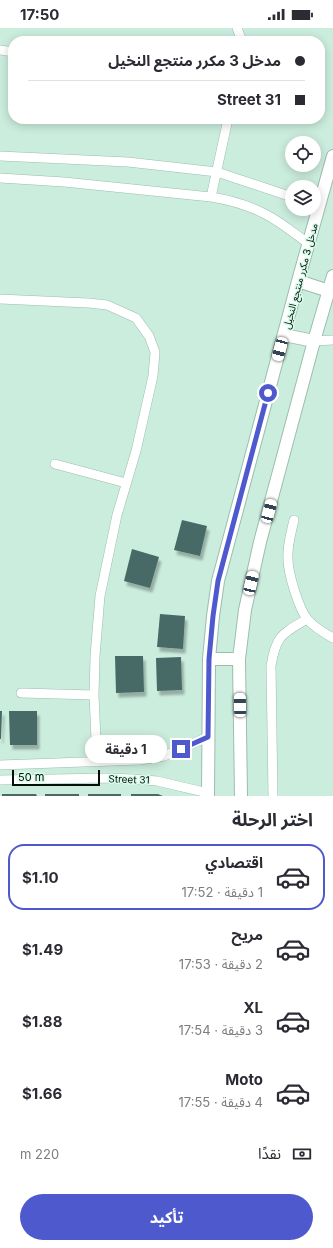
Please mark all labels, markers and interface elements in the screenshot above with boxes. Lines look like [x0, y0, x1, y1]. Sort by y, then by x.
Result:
text: 17:50 [20, 5, 59, 24]
text: مدخل 3 مكرر منتجع النخيل [108, 51, 281, 70]
text: Street 31 [217, 90, 281, 109]
map controls [285, 136, 321, 216]
button: locate [285, 136, 321, 172]
button: layers [285, 180, 321, 216]
street label: مدخل 3 مكرر منتجع النخيل [280, 222, 322, 331]
car [271, 336, 289, 362]
route start [259, 384, 277, 402]
car [260, 498, 278, 524]
car [242, 570, 260, 596]
car [234, 693, 246, 717]
callout: 1 دقيقة [85, 735, 167, 763]
route end [172, 740, 190, 758]
text: 1 دقيقة [105, 741, 147, 757]
scale bar [12, 768, 100, 787]
text: 50 m [18, 770, 44, 784]
street label: Street 31 [108, 772, 150, 786]
text: اختر الرحلة [232, 809, 313, 830]
text: اقتصادي [205, 853, 263, 872]
icon: car [275, 859, 311, 895]
text: $1.10 [22, 868, 59, 887]
text: 1 دقيقة · 17:52 [182, 884, 263, 900]
text: مريح [231, 925, 263, 944]
icon: car [275, 931, 311, 967]
text: $1.49 [22, 940, 63, 959]
text: 2 دقيقة · 17:53 [179, 956, 263, 972]
text: XL [243, 998, 263, 1017]
icon: car [275, 1003, 311, 1039]
text: $1.88 [22, 1012, 62, 1031]
text: 3 دقيقة · 17:54 [178, 1022, 263, 1038]
text: Moto [225, 1070, 263, 1089]
icon: car [275, 1075, 311, 1111]
text: $1.66 [22, 1084, 62, 1103]
text: 4 دقيقة · 17:55 [179, 1094, 263, 1110]
icon: cash [291, 1143, 313, 1165]
text: نقدًا [258, 1144, 281, 1163]
text: 220 m [20, 1146, 59, 1162]
button: تأكيد [20, 1194, 313, 1240]

